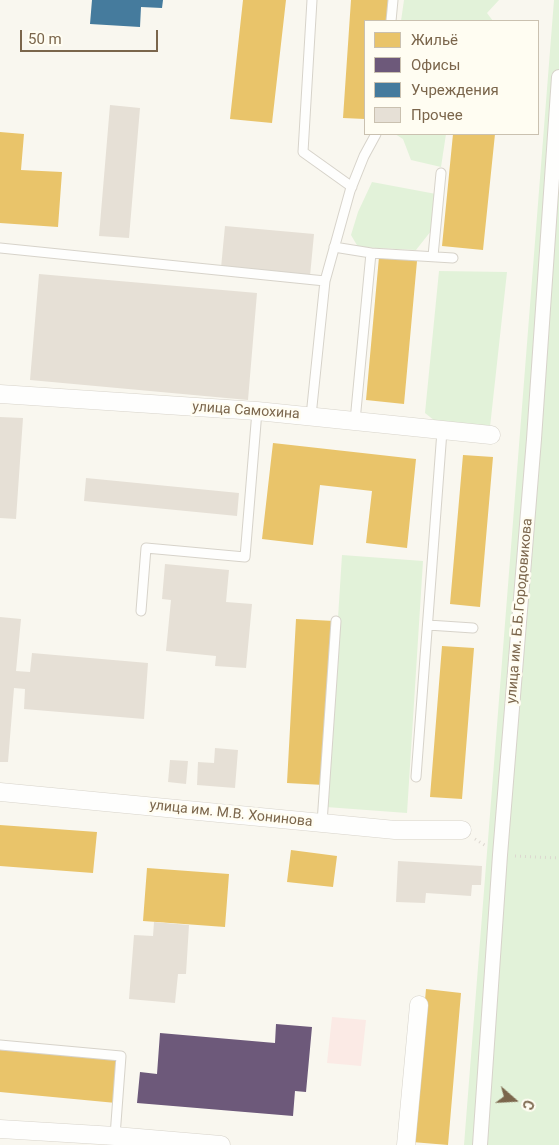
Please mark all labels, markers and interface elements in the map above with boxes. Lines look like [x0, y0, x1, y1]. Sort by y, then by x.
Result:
scale bar [22, 20, 160, 52]
legend [364, 20, 539, 135]
text: 50 m [28, 30, 62, 48]
text: Жильё [411, 31, 458, 49]
text: Офисы [411, 56, 460, 74]
text: Учреждения [411, 81, 499, 99]
text: Прочее [411, 106, 463, 124]
street label: улица Самохина [192, 399, 300, 423]
street label: улица им. Б.Б.Городовикова [504, 518, 536, 704]
street label: улица им. М.В. Хонинова [149, 797, 313, 831]
north arrow [489, 1075, 539, 1125]
text: С [519, 1098, 537, 1112]

